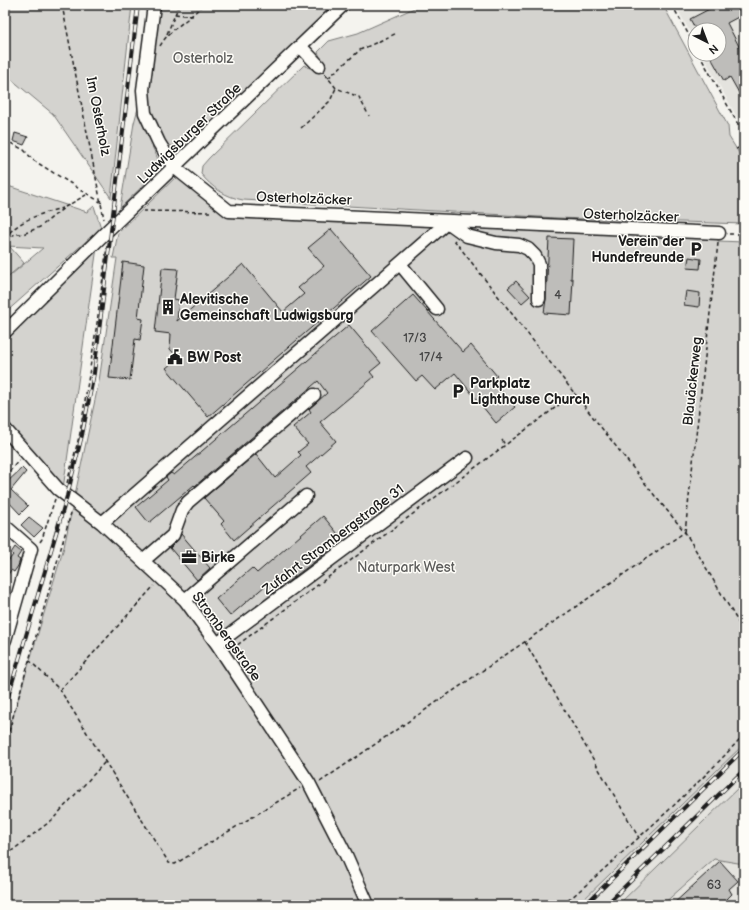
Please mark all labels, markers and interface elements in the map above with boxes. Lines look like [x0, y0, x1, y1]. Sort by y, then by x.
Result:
north arrow [687, 22, 727, 62]
text: N [706, 41, 721, 57]
park label: Osterholz [173, 50, 233, 67]
street label: Im Osterholz [83, 75, 115, 157]
street label: Ludwigsburger Straße [134, 79, 245, 187]
street label: Osterholzäcker [256, 188, 353, 209]
street label: Osterholzäcker [583, 205, 680, 226]
place label: Verein der Hundefreunde [591, 233, 684, 266]
parking icon: Verein der Hundefreunde [687, 240, 705, 258]
house number: 4 [554, 288, 562, 303]
place label: Alevitische Gemeinschaft Ludwigsburg [179, 291, 354, 324]
building icon: Alevitische Gemeinschaft Ludwigsburg [159, 298, 177, 316]
house number: 17/3 [403, 331, 427, 346]
street label: Blauäckerweg [679, 336, 706, 426]
public building icon: BW Post [166, 348, 184, 366]
place label: BW Post [187, 349, 242, 366]
house number: 17/4 [419, 350, 443, 365]
place label: Parkplatz Lighthouse Church [470, 375, 590, 408]
parking icon: Parkplatz Lighthouse Church [449, 382, 467, 400]
street label: Zufahrt Strombergstraße 31 [258, 481, 407, 599]
office icon: Birke [180, 548, 198, 566]
place label: Birke [201, 549, 235, 566]
park label: Naturpark West [357, 559, 456, 576]
street label: Strombergstraße [188, 588, 265, 684]
house number: 63 [707, 878, 721, 893]

